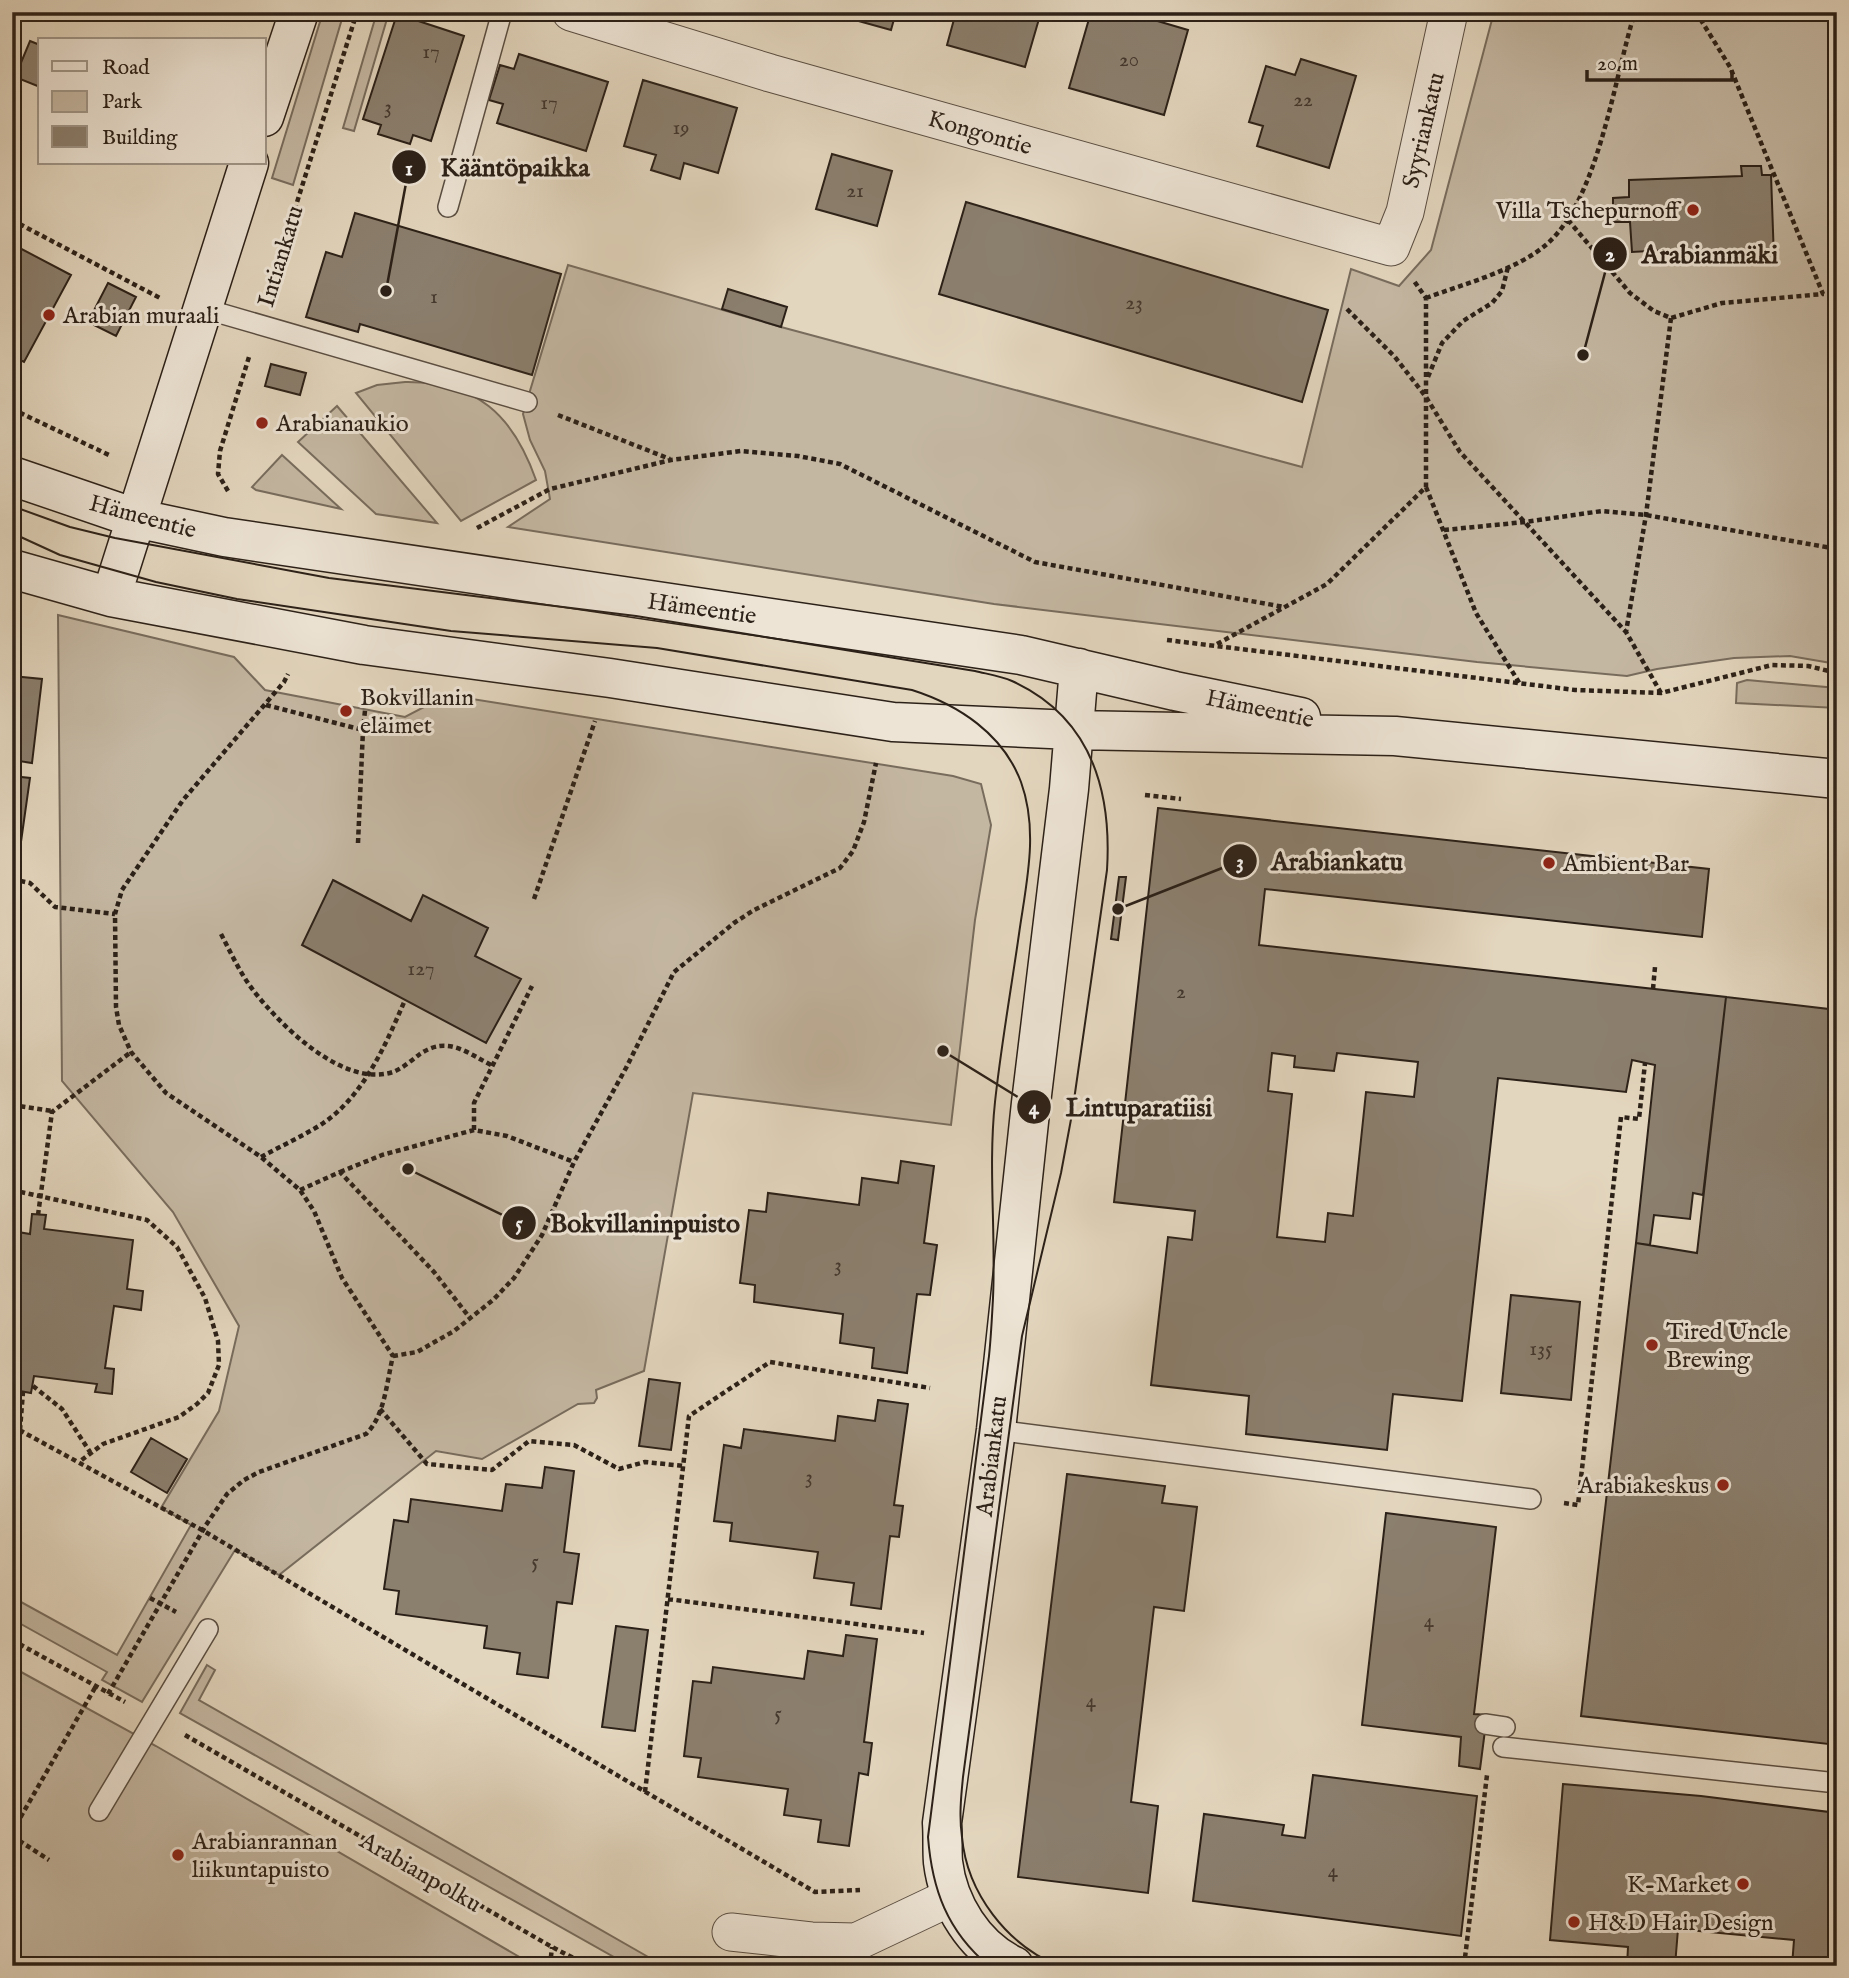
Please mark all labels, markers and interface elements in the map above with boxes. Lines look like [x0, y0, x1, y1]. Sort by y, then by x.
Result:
legend [38, 38, 266, 164]
scale bar [1587, 38, 1732, 82]
house number: 17 [422, 39, 440, 66]
house number: 20 [1119, 47, 1139, 74]
text: 20 m [1597, 51, 1638, 78]
text: Road [102, 55, 150, 82]
street label: Syyriankatu [1396, 69, 1453, 191]
house number: 22 [1293, 87, 1313, 114]
text: Park [102, 89, 143, 116]
house number: 17 [540, 90, 558, 117]
house number: 3 [384, 94, 392, 121]
street label: Kongontie [924, 104, 1035, 163]
house number: 19 [673, 115, 690, 142]
text: Building [102, 125, 178, 152]
callout: Kääntöpaikka [391, 144, 603, 191]
text: Kääntöpaikka [440, 152, 590, 185]
text: 1 [405, 156, 413, 183]
house number: 21 [846, 178, 864, 205]
place label: Villa Tschepurnoff [1495, 196, 1682, 227]
street label: Intiankatu [251, 202, 312, 311]
marker: Villa Tschepurnoff [1685, 202, 1701, 218]
callout: Arabianmäki [1593, 230, 1792, 277]
text: Arabianmäki [1641, 239, 1778, 272]
text: 2 [1605, 242, 1615, 269]
house number: 1 [430, 284, 438, 311]
house number: 23 [1125, 290, 1143, 317]
place label: Arabian muraali [62, 301, 219, 332]
marker: Arabian muraali [41, 307, 57, 323]
place label: Arabianaukio [275, 409, 409, 440]
marker: Arabianaukio [254, 415, 270, 431]
street label: Hämeentie [86, 488, 200, 547]
street label: Hämeentie [645, 586, 758, 632]
place label: Bokvillanin eläimet [360, 683, 474, 742]
street label: Hämeentie [1203, 683, 1317, 736]
marker: Bokvillanin eläimet [338, 703, 354, 719]
callout: Arabiankatu [1222, 837, 1417, 884]
text: Arabiankatu [1270, 846, 1403, 879]
text: 3 [1236, 849, 1244, 876]
place label: Ambient Bar [1562, 849, 1689, 880]
marker: Ambient Bar [1541, 855, 1557, 871]
house number: 127 [407, 956, 435, 983]
house number: 2 [1176, 979, 1186, 1006]
callout: Lintuparatiisi [1017, 1083, 1226, 1130]
text: Lintuparatiisi [1066, 1092, 1212, 1125]
text: 4 [1029, 1095, 1040, 1122]
callout: Bokvillaninpuisto [501, 1199, 754, 1246]
text: Bokvillaninpuisto [550, 1208, 740, 1241]
text: 5 [515, 1211, 523, 1238]
house number: 3 [834, 1252, 842, 1279]
place label: Tired Uncle Brewing [1666, 1317, 1788, 1376]
house number: 135 [1529, 1336, 1553, 1363]
marker: Tired Uncle Brewing [1644, 1337, 1660, 1353]
street label: Arabiankatu [970, 1394, 1015, 1519]
house number: 3 [805, 1464, 813, 1491]
place label: Arabiakeskus [1577, 1471, 1709, 1502]
marker: Arabiakeskus [1715, 1477, 1731, 1493]
house number: 5 [531, 1549, 539, 1576]
house number: 4 [1424, 1608, 1435, 1635]
house number: 4 [1086, 1688, 1097, 1715]
house number: 5 [774, 1701, 782, 1728]
street label: Arabianpolku [353, 1826, 487, 1921]
place label: Arabianrannan liikuntapuisto [191, 1827, 338, 1886]
marker: Arabianrannan liikuntapuisto [170, 1847, 186, 1863]
house number: 4 [1328, 1858, 1339, 1885]
place label: K-Market [1627, 1870, 1729, 1901]
marker: K-Market [1735, 1876, 1751, 1892]
place label: H&D Hair Design [1588, 1908, 1774, 1939]
marker: H&D Hair Design [1566, 1914, 1582, 1930]

